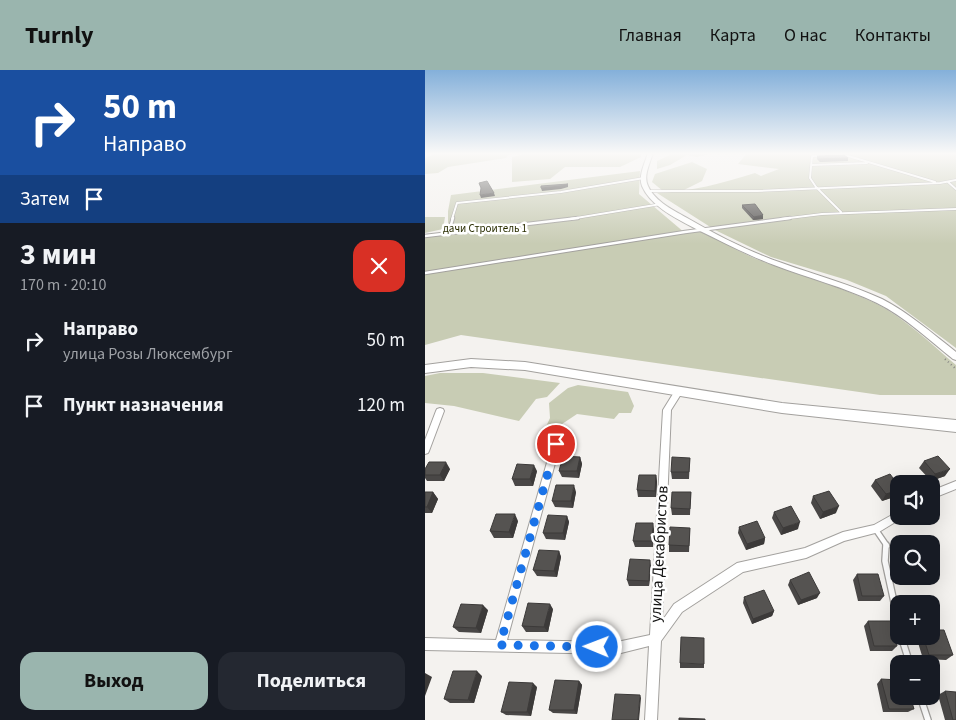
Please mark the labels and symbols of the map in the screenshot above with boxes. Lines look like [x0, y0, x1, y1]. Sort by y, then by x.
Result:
park label: дачи Строитель 1 [443, 221, 527, 236]
pin [535, 423, 577, 465]
street label: улица Декабристов [644, 485, 674, 623]
position arrow [570, 620, 622, 672]

